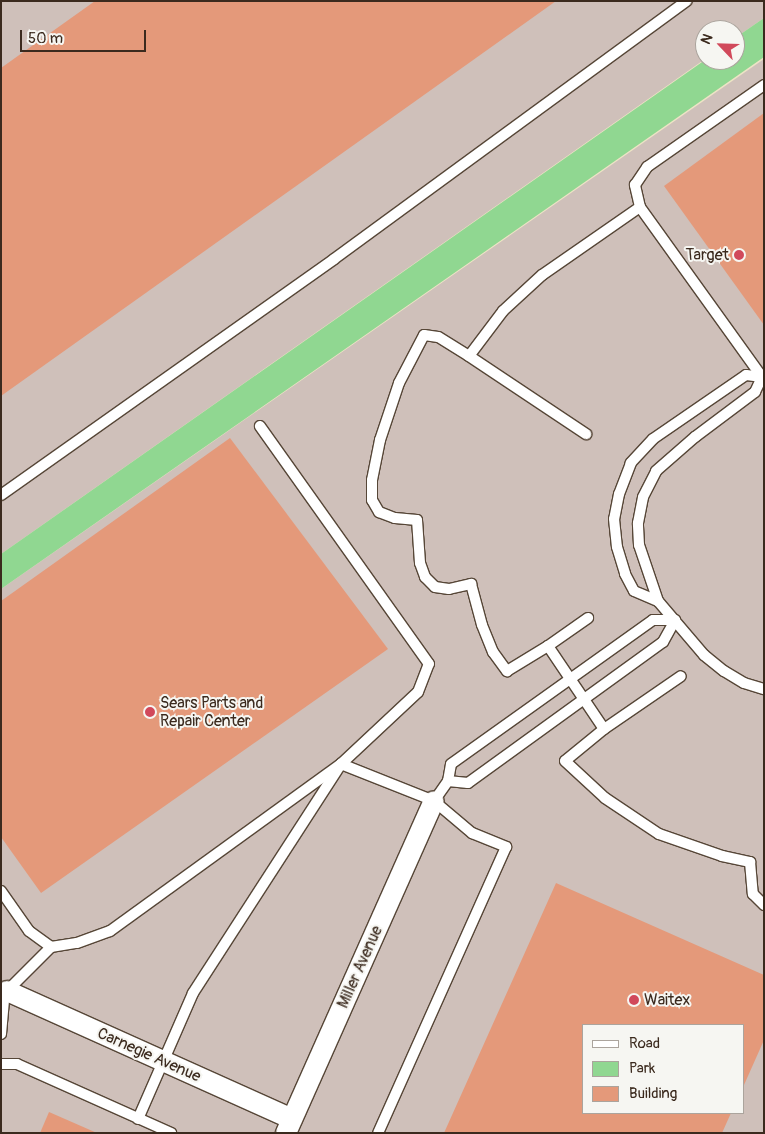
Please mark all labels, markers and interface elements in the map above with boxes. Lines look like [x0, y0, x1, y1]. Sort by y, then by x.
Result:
scale bar [22, 20, 149, 52]
north arrow [695, 20, 745, 70]
text: 50 m [28, 29, 63, 48]
text: N [697, 31, 716, 47]
place label: Target [686, 245, 729, 265]
marker: Target [733, 249, 745, 261]
place label: Sears Parts and Repair Center [160, 693, 263, 731]
marker: Sears Parts and Repair Center [144, 706, 156, 718]
street label: Miller Avenue [333, 923, 387, 1011]
place label: Waitex [644, 990, 690, 1010]
marker: Waitex [628, 994, 640, 1006]
street label: Carnegie Avenue [94, 1024, 204, 1086]
legend [582, 1024, 745, 1114]
text: Road [629, 1034, 660, 1053]
text: Park [629, 1059, 655, 1078]
text: Building [629, 1084, 677, 1103]

